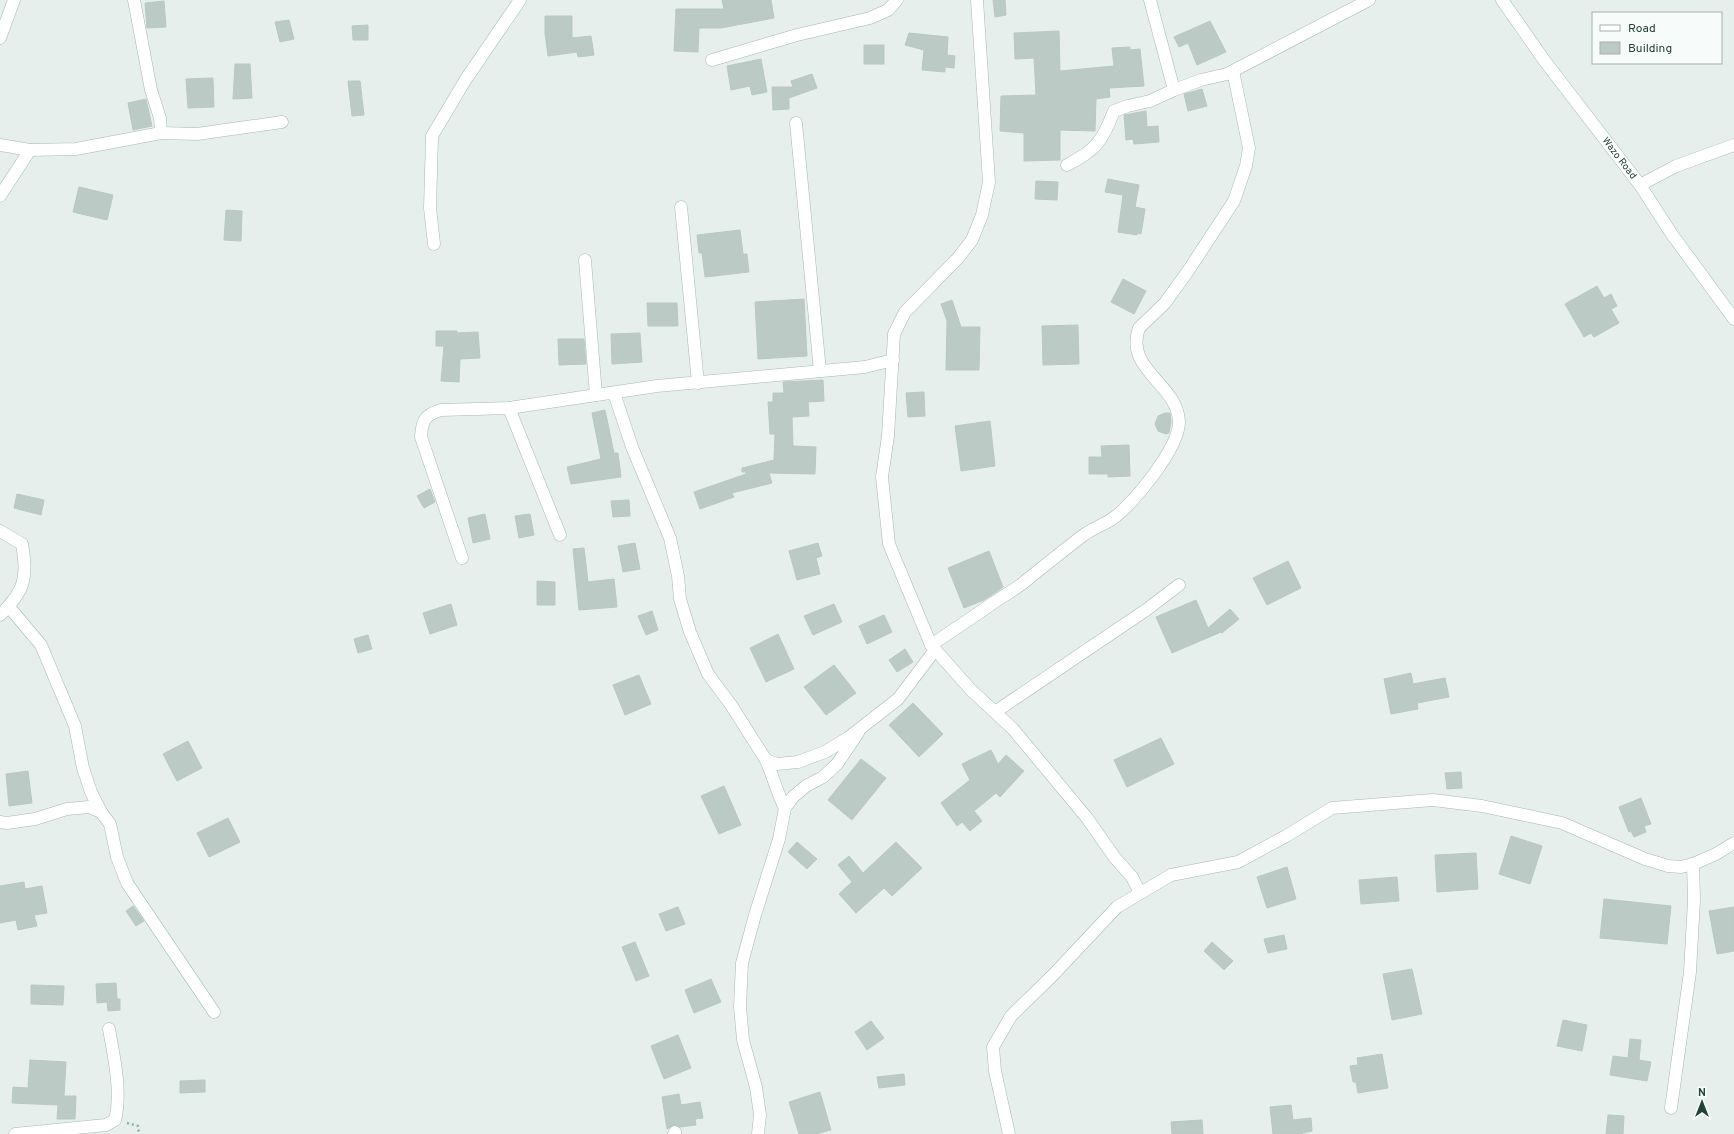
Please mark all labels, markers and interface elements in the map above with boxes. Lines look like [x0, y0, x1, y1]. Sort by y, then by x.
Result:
legend [1592, 12, 1722, 64]
text: Road [1628, 21, 1656, 37]
text: Building [1628, 41, 1672, 57]
street label: Wazo Road [1599, 135, 1640, 182]
north arrow [1682, 1082, 1722, 1122]
text: N [1698, 1086, 1706, 1100]

